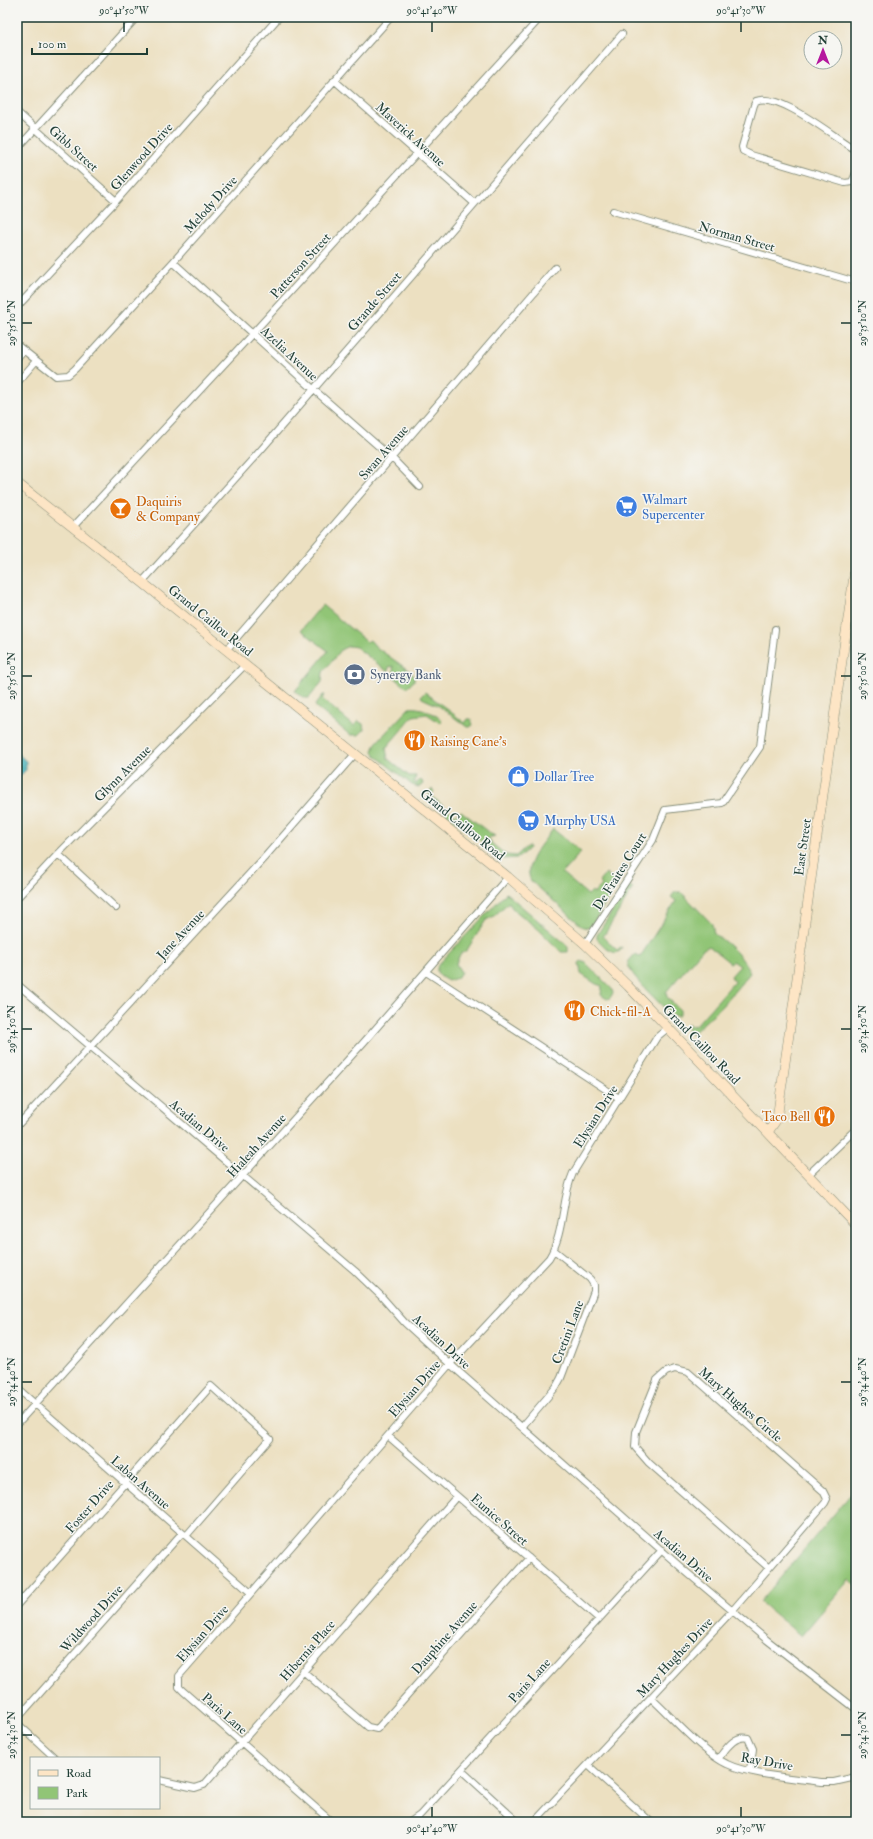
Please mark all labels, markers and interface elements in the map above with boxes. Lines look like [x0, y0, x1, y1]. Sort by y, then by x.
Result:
text: 90°41'50"W [98, 5, 149, 17]
text: 90°41'40"W [406, 5, 458, 17]
text: 90°41'30"W [716, 5, 766, 17]
scale bar [32, 30, 147, 56]
north arrow [803, 30, 843, 70]
text: N [817, 34, 829, 47]
text: 100 m [38, 37, 67, 52]
street label: Maverick Avenue [372, 99, 449, 171]
street label: Glenwood Drive [107, 119, 177, 194]
street label: Gibb Street [45, 122, 101, 175]
street label: Melody Drive [181, 172, 242, 237]
street label: Norman Street [697, 218, 777, 255]
street label: Patterson Street [267, 230, 334, 302]
street label: Grande Street [345, 269, 405, 335]
text: 29°35'10"N [6, 300, 18, 346]
text: 29°35'10"N [857, 300, 869, 346]
street label: Azelia Avenue [257, 322, 322, 385]
street label: Swan Avenue [356, 422, 412, 483]
place label: Walmart Supercenter [641, 492, 705, 524]
supermarket icon: Walmart Supercenter [614, 493, 640, 519]
place label: Daquiris & Company [136, 494, 200, 526]
bar icon: Daquiris & Company [107, 495, 133, 521]
street label: Grand Caillou Road [165, 582, 257, 660]
text: 29°35'00"N [6, 652, 18, 700]
text: 29°35'00"N [857, 652, 869, 700]
bank icon: Synergy Bank [342, 661, 368, 687]
place label: Synergy Bank [370, 667, 442, 684]
restaurant icon: Raising Cane's [401, 728, 427, 754]
place label: Raising Cane's [430, 734, 507, 750]
street label: Glynn Avenue [91, 742, 156, 806]
shop icon: Dollar Tree [505, 763, 531, 789]
place label: Dollar Tree [534, 769, 595, 785]
street label: Grand Caillou Road [417, 786, 509, 864]
supermarket icon: Murphy USA [515, 807, 541, 833]
place label: Murphy USA [544, 813, 617, 830]
street label: East Street [791, 818, 815, 877]
street label: De Fraites Court [590, 830, 650, 913]
street label: Jane Avenue [153, 906, 208, 964]
restaurant icon: Chick-fil-A [561, 998, 587, 1024]
street label: Grand Caillou Road [659, 1001, 744, 1088]
place label: Chick-fil-A [590, 1004, 652, 1020]
text: 29°34'50"N [6, 1005, 18, 1053]
text: 29°34'50"N [857, 1005, 869, 1053]
street label: Elysian Drive [570, 1082, 623, 1151]
street label: Acadian Drive [165, 1095, 233, 1156]
restaurant icon: Taco Bell [812, 1103, 838, 1129]
place label: Taco Bell [762, 1109, 811, 1125]
street label: Hialeah Avenue [224, 1110, 290, 1181]
street label: Cretini Lane [548, 1298, 588, 1367]
street label: Acadian Drive [408, 1310, 474, 1373]
street label: Elysian Drive [385, 1356, 445, 1421]
text: 29°34'40"N [6, 1357, 18, 1407]
text: 29°34'40"N [857, 1357, 869, 1407]
street label: Mary Hughes Circle [694, 1364, 786, 1447]
street label: Laban Avenue [107, 1453, 174, 1513]
street label: Foster Drive [62, 1476, 118, 1537]
street label: Eunice Street [467, 1490, 531, 1549]
street label: Acadian Drive [650, 1525, 717, 1586]
street label: Wildwood Drive [56, 1581, 127, 1657]
street label: Dauphine Avenue [409, 1597, 482, 1678]
street label: Elysian Drive [173, 1601, 233, 1666]
street label: Mary Hughes Drive [633, 1614, 717, 1702]
street label: Hibernia Place [277, 1616, 339, 1685]
street label: Paris Lane [505, 1654, 554, 1706]
street label: Paris Lane [198, 1690, 251, 1738]
text: 29°34'30"N [6, 1711, 18, 1759]
text: 29°34'30"N [857, 1711, 869, 1759]
street label: Ray Drive [739, 1750, 795, 1776]
legend [30, 1757, 160, 1809]
text: Road [66, 1766, 91, 1781]
text: Park [66, 1786, 88, 1801]
text: 90°41'40"W [406, 1823, 458, 1835]
text: 90°41'30"W [716, 1823, 766, 1835]

